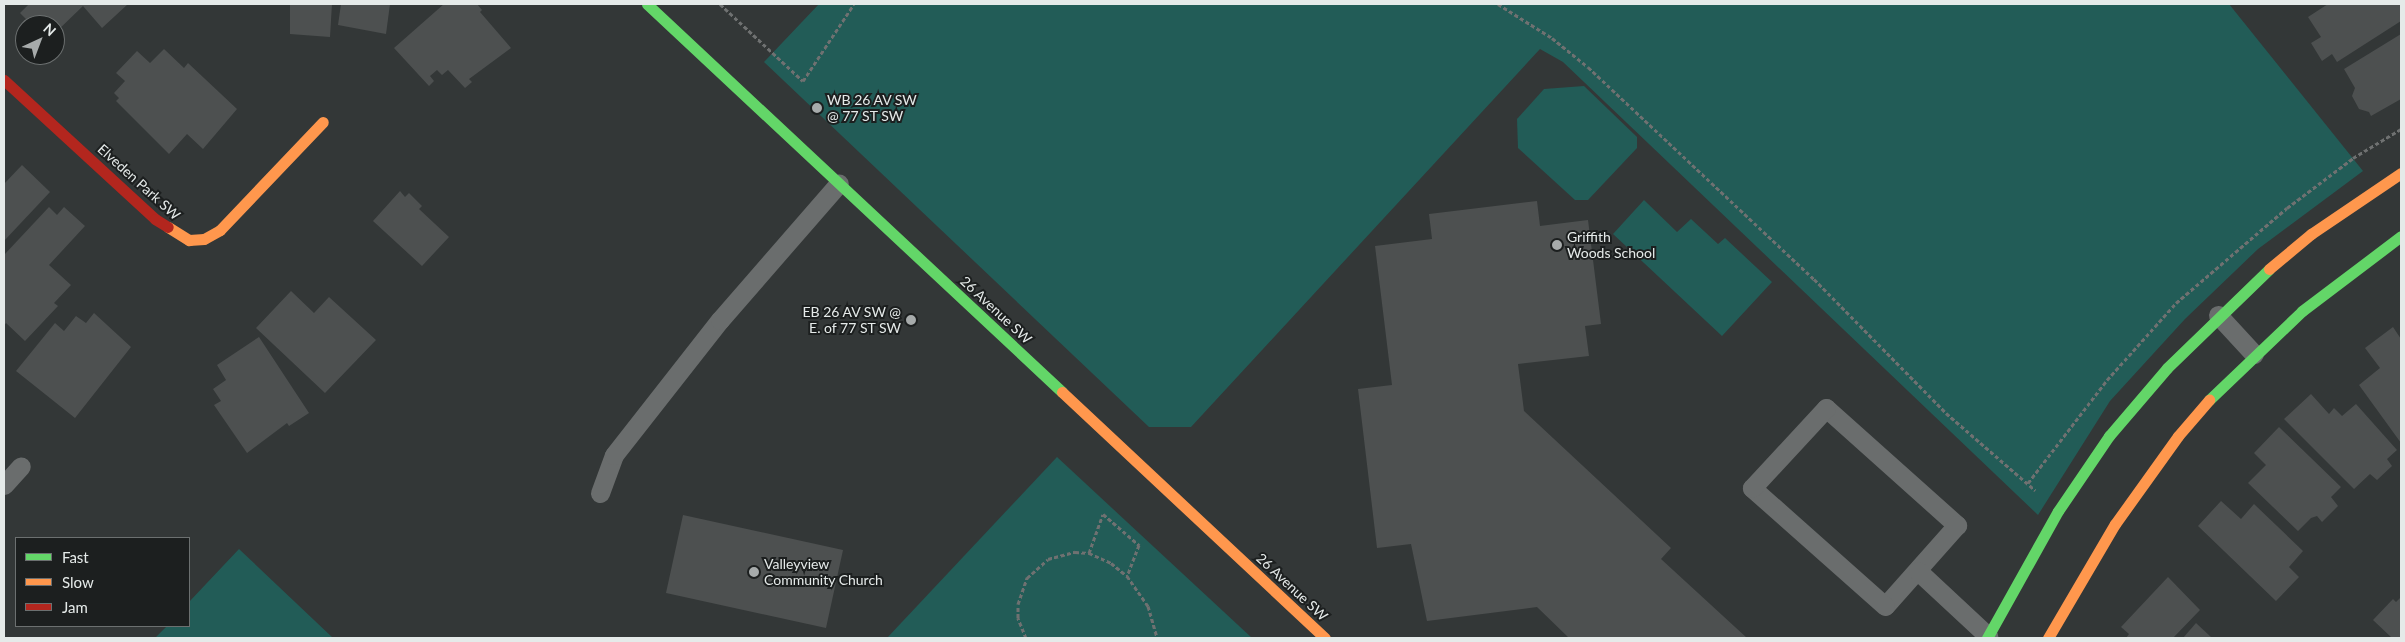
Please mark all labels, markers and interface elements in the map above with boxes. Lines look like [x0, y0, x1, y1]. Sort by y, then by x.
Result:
north arrow [15, 15, 65, 65]
text: N [40, 19, 60, 39]
place label: WB 26 AV SW @ 77 ST SW [827, 92, 918, 124]
marker: WB 26 AV SW @ 77 ST SW [811, 102, 823, 114]
street label: Elveden Park SW [94, 141, 184, 223]
place label: Griffith Woods School [1567, 229, 1655, 262]
marker: Griffith Woods School [1551, 239, 1563, 251]
street label: 26 Avenue SW [957, 273, 1035, 347]
place label: EB 26 AV SW @ E. of 77 ST SW [801, 304, 901, 336]
marker: EB 26 AV SW @ E. of 77 ST SW [905, 314, 917, 326]
legend [15, 537, 190, 627]
text: Fast [62, 548, 89, 566]
street label: 26 Avenue SW [1253, 550, 1331, 624]
place label: Valleyview Community Church [764, 556, 883, 588]
marker: Valleyview Community Church [748, 566, 760, 578]
text: Slow [62, 573, 94, 591]
text: Jam [62, 598, 88, 616]

